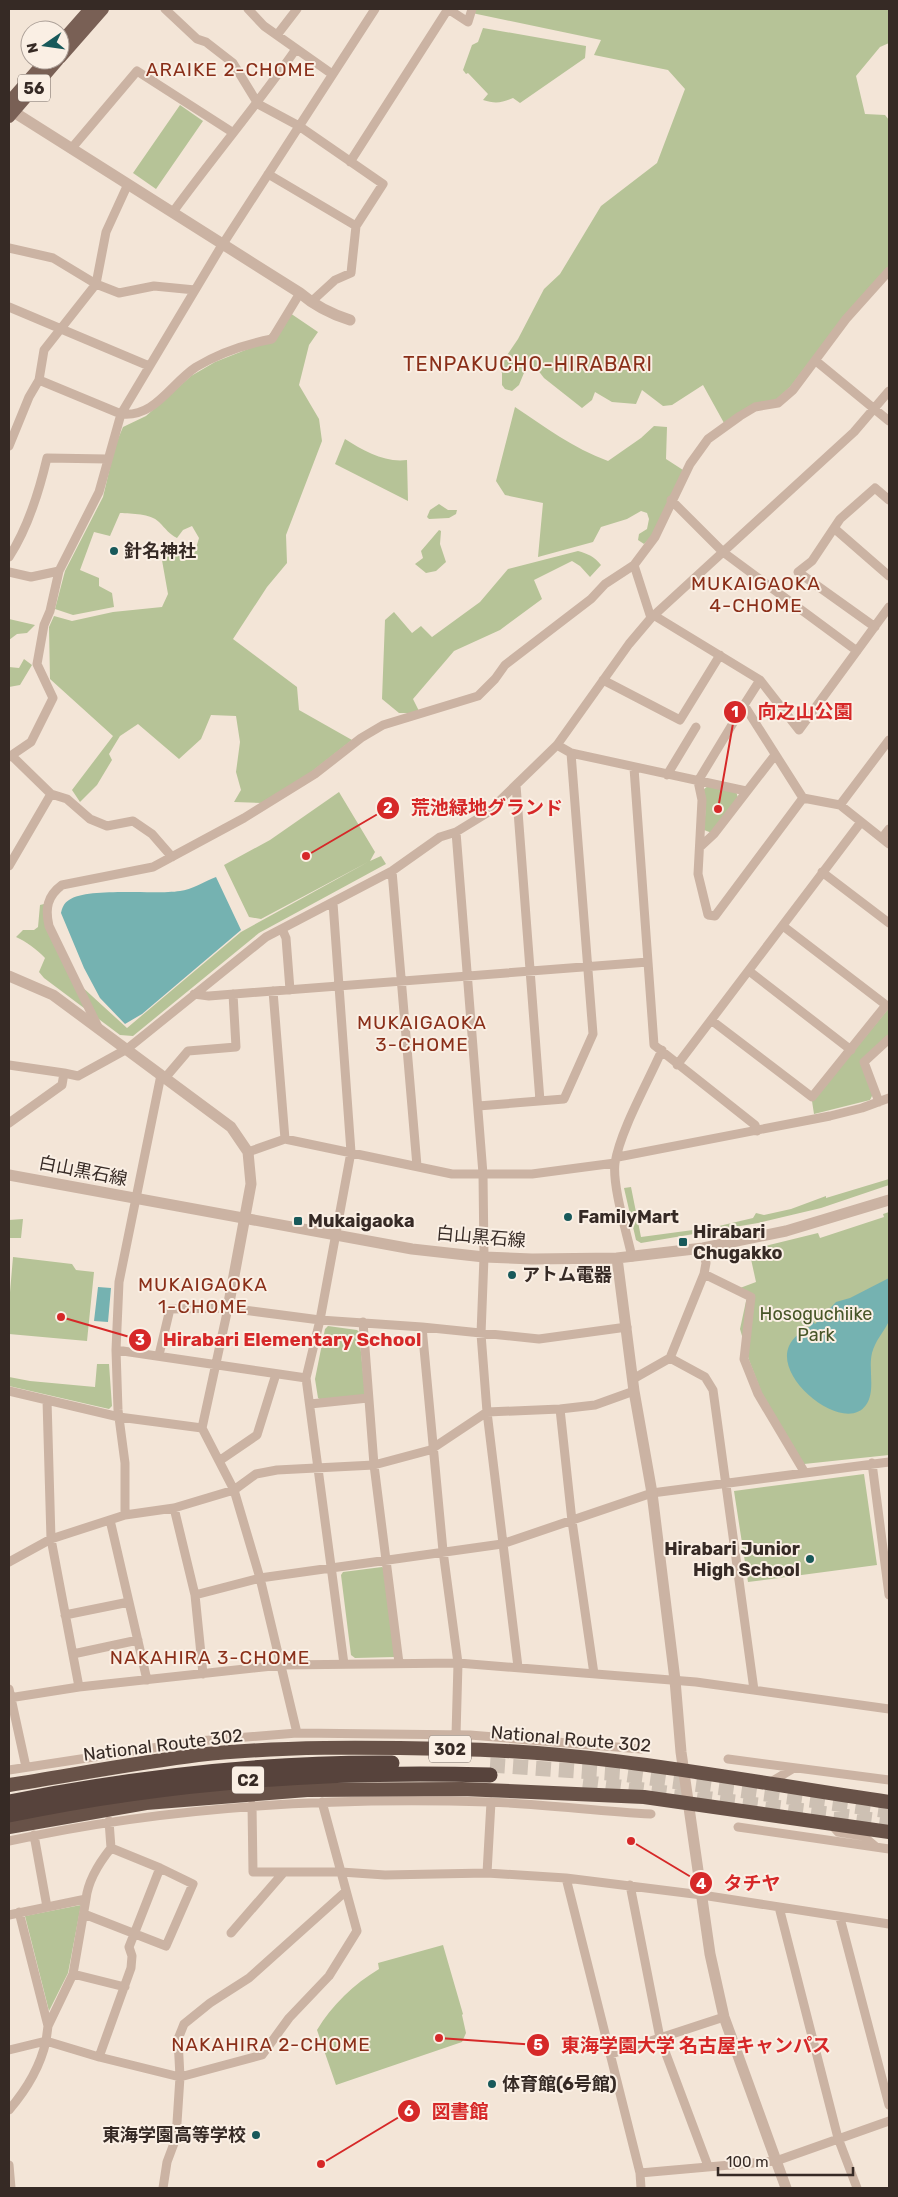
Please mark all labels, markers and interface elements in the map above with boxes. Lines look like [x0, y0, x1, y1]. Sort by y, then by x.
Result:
north arrow [20, 20, 70, 70]
text: N [23, 41, 42, 55]
district label: ARAIKE 2-CHOME [146, 58, 316, 81]
road number: 56 [18, 75, 50, 102]
district label: TENPAKUCHO-HIRABARI [403, 352, 653, 376]
place label: 針名神社 [124, 540, 196, 562]
marker: 針名神社 [108, 545, 120, 557]
district label: MUKAIGAOKA 4-CHOME [691, 572, 821, 617]
callout: 向之山公園 [723, 695, 863, 729]
text: 向之山公園 [757, 700, 853, 723]
text: 1 [731, 703, 739, 721]
callout: 荒池緑地グランド [376, 791, 573, 825]
text: 荒池緑地グランド [411, 796, 563, 819]
text: 2 [383, 799, 393, 817]
district label: MUKAIGAOKA 3-CHOME [357, 1011, 487, 1056]
street label: 白山黒石線 [37, 1152, 129, 1190]
place label: FamilyMart [578, 1206, 679, 1228]
place label: Mukaigaoka [308, 1210, 415, 1232]
marker: FamilyMart [562, 1211, 574, 1223]
marker: Mukaigaoka [292, 1215, 304, 1227]
place label: Hirabari Chugakko [693, 1221, 783, 1264]
street label: 白山黒石線 [435, 1222, 527, 1252]
marker: Hirabari Chugakko [677, 1236, 689, 1248]
place label: アトム電器 [522, 1264, 612, 1286]
marker: アトム電器 [506, 1269, 518, 1281]
district label: MUKAIGAOKA 1-CHOME [138, 1273, 268, 1318]
park label: Hosoguchiike Park [760, 1303, 872, 1346]
callout: Hirabari Elementary School [127, 1323, 432, 1357]
text: Hirabari Elementary School [163, 1328, 421, 1351]
text: 3 [135, 1331, 145, 1349]
place label: Hirabari Junior High School [664, 1538, 800, 1581]
marker: Hirabari Junior High School [804, 1553, 816, 1565]
district label: NAKAHIRA 3-CHOME [110, 1646, 310, 1669]
street label: National Route 302 [490, 1721, 652, 1757]
street label: National Route 302 [82, 1724, 244, 1766]
road number: 302 [429, 1736, 471, 1762]
road number: C2 [232, 1766, 264, 1794]
callout: タチヤ [689, 1866, 791, 1900]
text: タチヤ [723, 1872, 781, 1895]
text: 4 [696, 1875, 706, 1893]
callout: 東海学園大学 名古屋キャンパス [526, 2028, 841, 2062]
district label: NAKAHIRA 2-CHOME [171, 2033, 371, 2056]
text: 東海学園大学 名古屋キャンパス [561, 2034, 831, 2057]
text: 5 [533, 2036, 543, 2054]
place label: 体育館(6号館) [502, 2073, 617, 2095]
marker: 体育館(6号館) [486, 2078, 498, 2090]
callout: 図書館 [397, 2094, 499, 2128]
text: 図書館 [431, 2100, 489, 2123]
text: 6 [404, 2102, 414, 2120]
place label: 東海学園高等学校 [102, 2124, 246, 2146]
marker: 東海学園高等学校 [250, 2129, 262, 2141]
scale bar [718, 2144, 853, 2176]
text: 100 m [726, 2153, 768, 2171]

